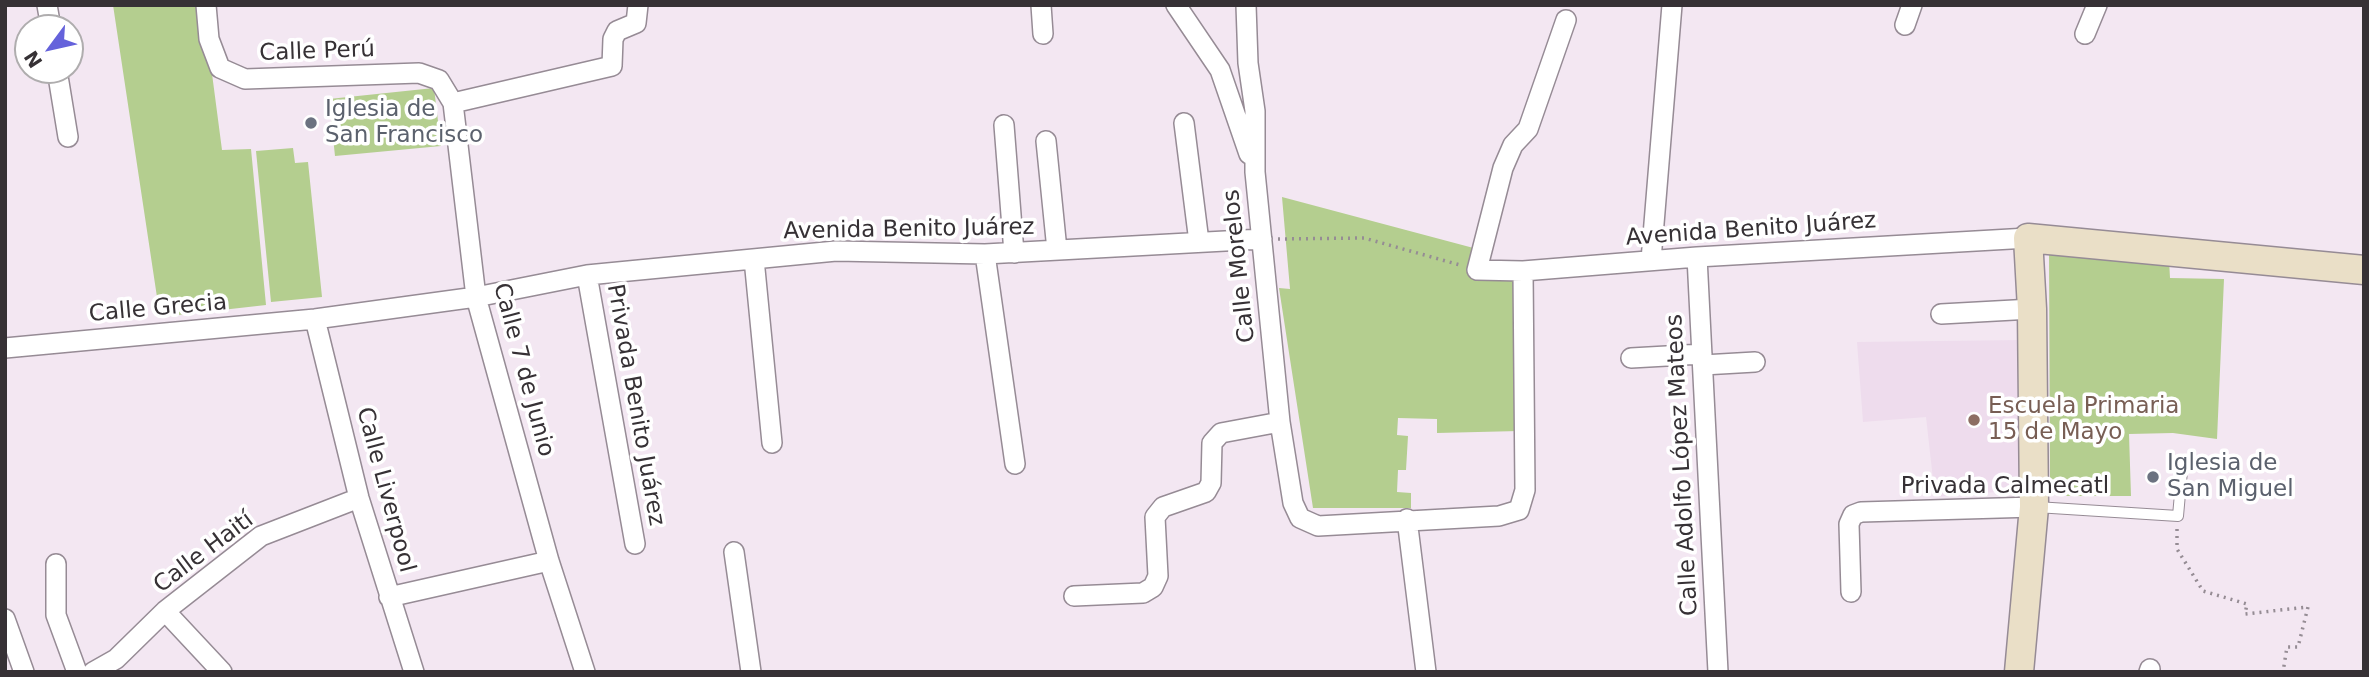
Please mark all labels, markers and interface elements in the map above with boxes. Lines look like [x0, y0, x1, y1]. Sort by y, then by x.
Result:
north arrow [14, 14, 84, 84]
street label: Calle Perú [259, 36, 375, 68]
text: N [20, 47, 47, 72]
place label: Iglesia de San Francisco [325, 96, 483, 150]
marker: Iglesia de San Francisco [303, 115, 319, 131]
street label: Calle Morelos [1218, 188, 1262, 344]
street label: Avenida Benito Juárez [1625, 207, 1877, 253]
street label: Avenida Benito Juárez [783, 214, 1035, 246]
street label: Calle 7 de Junio [487, 280, 559, 460]
street label: Privada Benito Juárez [600, 282, 670, 528]
street label: Calle Grecia [88, 289, 228, 329]
street label: Calle Adolfo López Mateos [1661, 313, 1705, 617]
place label: Escuela Primaria 15 de Mayo [1988, 393, 2179, 447]
street label: Calle Liverpool [350, 404, 420, 576]
marker: Escuela Primaria 15 de Mayo [1966, 412, 1982, 428]
place label: Iglesia de San Miguel [2167, 450, 2294, 504]
marker: Iglesia de San Miguel [2145, 469, 2161, 485]
street label: Privada Calmecatl [1901, 473, 2109, 501]
street label: Calle Haití [149, 507, 259, 599]

